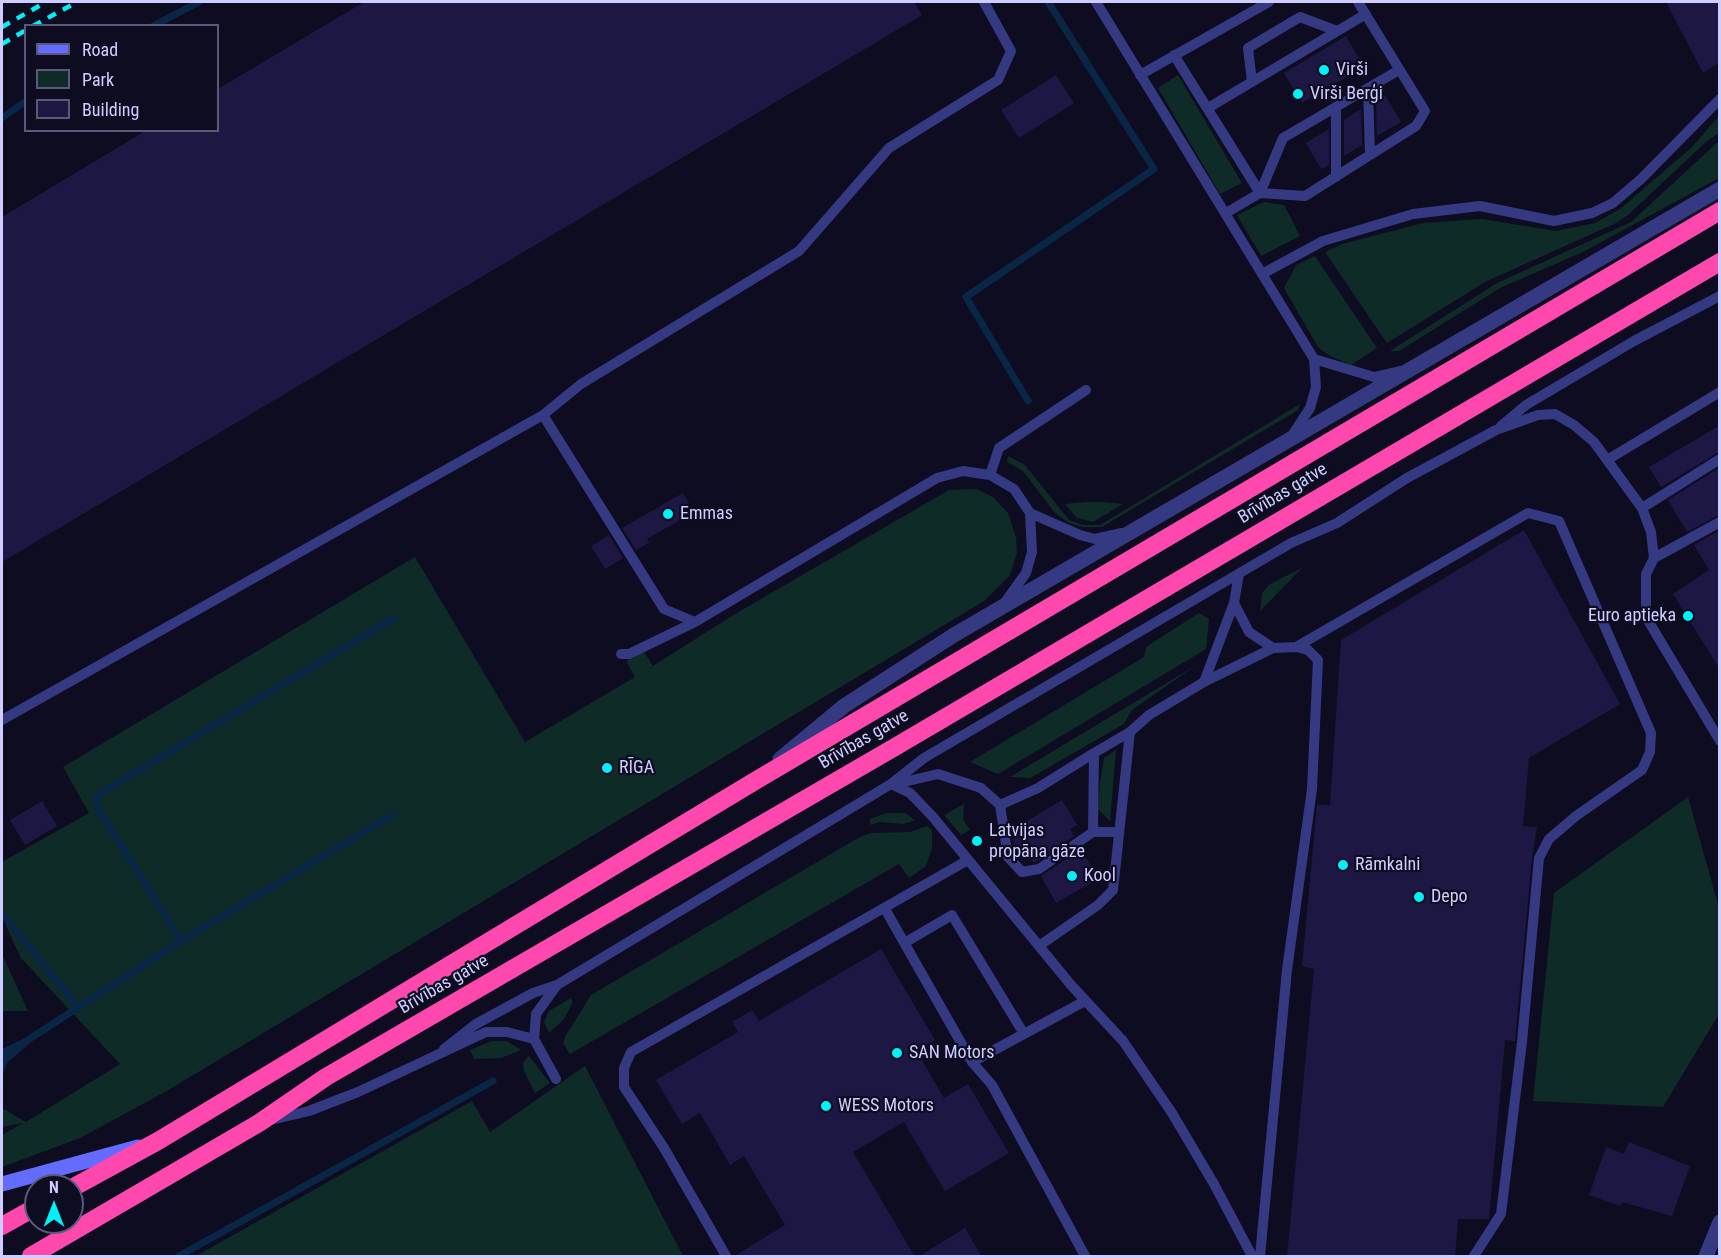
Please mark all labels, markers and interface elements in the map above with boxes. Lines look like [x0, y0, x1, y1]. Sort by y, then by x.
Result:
legend [24, 24, 219, 132]
text: Road [82, 39, 118, 60]
place label: Virši [1336, 59, 1368, 81]
marker: Virši [1317, 63, 1331, 77]
text: Park [82, 69, 114, 90]
place label: Virši Berģi [1310, 83, 1383, 105]
marker: Virši Berģi [1291, 87, 1305, 101]
text: Building [82, 99, 139, 120]
street label: Brīvības gatve [1235, 459, 1331, 529]
place label: Emmas [680, 503, 733, 525]
marker: Emmas [661, 507, 675, 521]
place label: Euro aptieka [1588, 605, 1676, 627]
marker: Euro aptieka [1681, 609, 1695, 623]
street label: Brīvības gatve [815, 706, 913, 774]
place label: RĪGA [619, 757, 654, 779]
marker: RĪGA [600, 761, 614, 775]
place label: Latvijas propāna gāze [989, 820, 1085, 862]
marker: Latvijas propāna gāze [970, 834, 984, 848]
place label: Rāmkalni [1355, 854, 1420, 876]
marker: Rāmkalni [1336, 858, 1350, 872]
place label: Kool [1084, 865, 1116, 887]
marker: Kool [1065, 869, 1079, 883]
place label: Depo [1431, 886, 1468, 908]
marker: Depo [1412, 890, 1426, 904]
street label: Brīvības gatve [395, 951, 493, 1019]
place label: SAN Motors [909, 1042, 995, 1064]
marker: SAN Motors [890, 1046, 904, 1060]
place label: WESS Motors [838, 1095, 934, 1117]
marker: WESS Motors [819, 1099, 833, 1113]
north arrow [24, 1174, 84, 1234]
text: N [49, 1178, 59, 1197]

